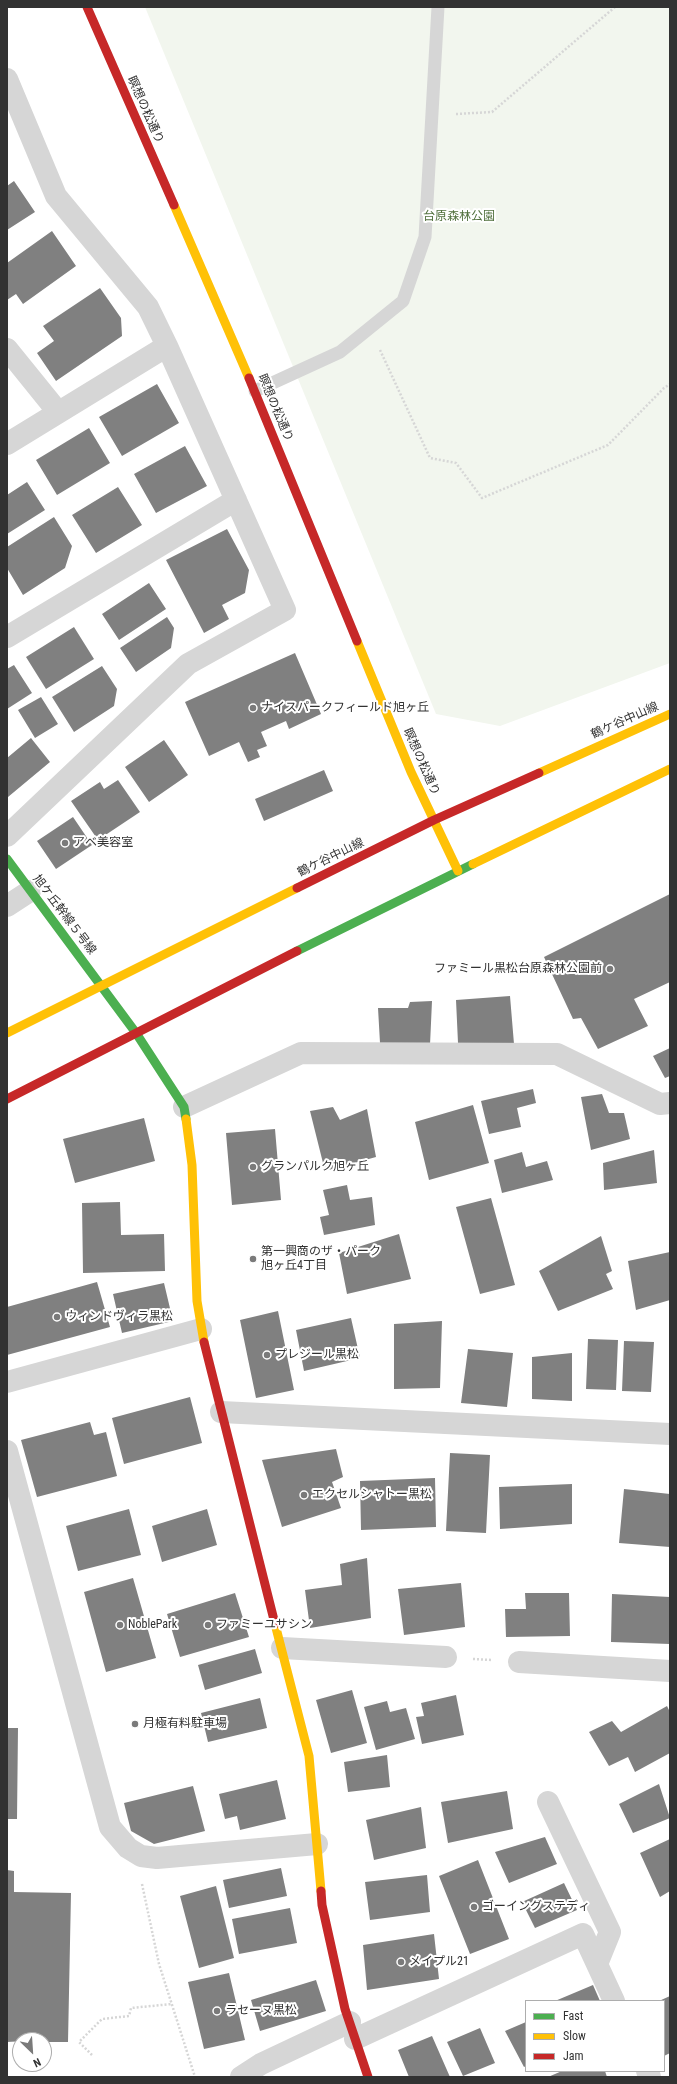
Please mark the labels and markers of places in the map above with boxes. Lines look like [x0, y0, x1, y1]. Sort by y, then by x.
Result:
place label: ナイスパークフィールド旭ヶ丘 [261, 701, 429, 715]
marker: ナイスパークフィールド旭ヶ丘 [248, 703, 258, 713]
place label: アベ美容室 [73, 836, 133, 850]
marker: アベ美容室 [60, 838, 70, 848]
place label: ファミール黒松台原森林公園前 [434, 962, 602, 976]
marker: ファミール黒松台原森林公園前 [605, 964, 615, 974]
place label: グランパルク旭ヶ丘 [261, 1160, 369, 1174]
marker: グランパルク旭ヶ丘 [248, 1162, 258, 1172]
place label: 第一興商のザ・パーク 旭ヶ丘4丁目 [261, 1245, 381, 1273]
marker: 第一興商のザ・パーク 旭ヶ丘4丁目 [248, 1254, 258, 1264]
place label: ウィンドヴィラ黒松 [65, 1310, 173, 1324]
marker: ウィンドヴィラ黒松 [52, 1312, 62, 1322]
place label: プレジール黒松 [275, 1348, 359, 1362]
marker: プレジール黒松 [262, 1350, 272, 1360]
place label: エクセルシャトー黒松 [312, 1488, 432, 1502]
marker: エクセルシャトー黒松 [299, 1490, 309, 1500]
place label: NoblePark [128, 1618, 177, 1632]
place label: ファミーユサシン [216, 1618, 312, 1632]
marker: NoblePark [115, 1620, 125, 1630]
marker: ファミーユサシン [203, 1620, 213, 1630]
place label: 月極有料駐車場 [143, 1717, 227, 1731]
marker: 月極有料駐車場 [130, 1719, 140, 1729]
place label: ゴーイングステディ [482, 1900, 590, 1914]
marker: ゴーイングステディ [469, 1902, 479, 1912]
place label: メイプル21 [409, 1955, 469, 1969]
marker: メイプル21 [396, 1957, 406, 1967]
place label: ラセーヌ黒松 [225, 2004, 297, 2018]
marker: ラセーヌ黒松 [212, 2006, 222, 2016]

